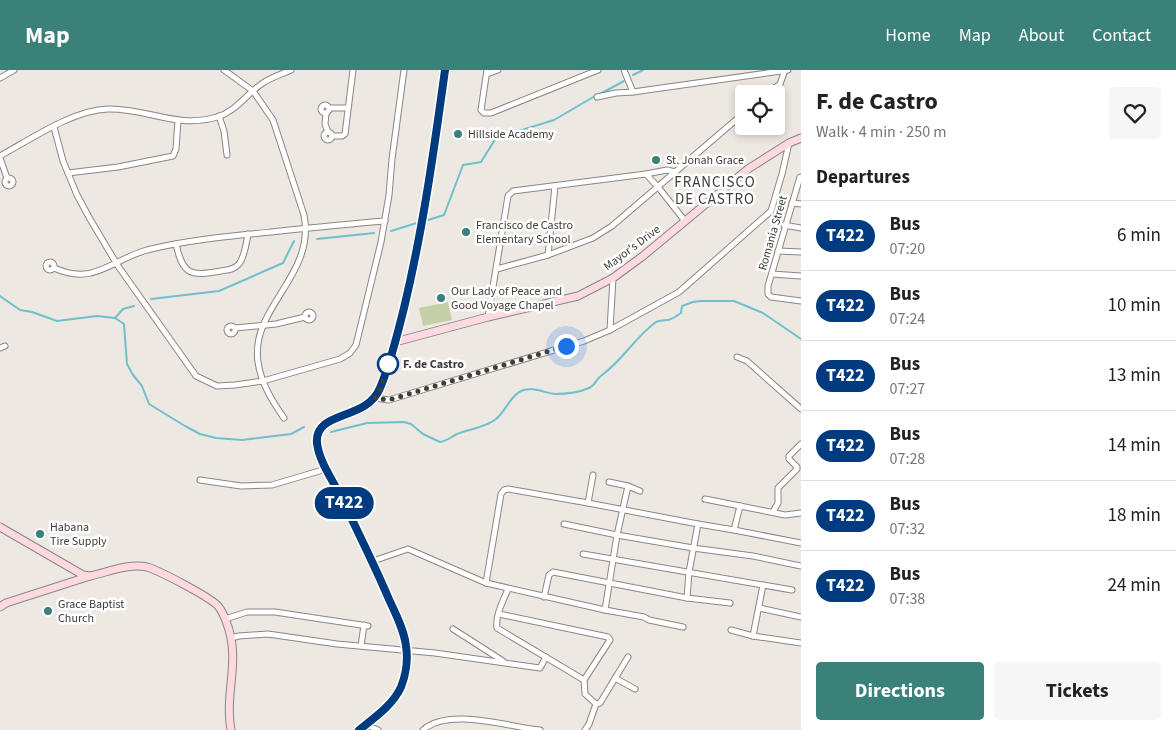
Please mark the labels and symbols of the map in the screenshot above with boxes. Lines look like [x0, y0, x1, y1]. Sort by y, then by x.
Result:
place label: Hillside Academy [468, 126, 554, 143]
marker: Hillside Academy [452, 128, 464, 140]
place label: St. Jonah Grace [666, 152, 744, 169]
marker: St. Jonah Grace [650, 154, 662, 166]
district label: FRANCISCO DE CASTRO [674, 172, 756, 210]
street label: Romania Street [754, 194, 792, 272]
place label: Francisco de Castro Elementary School [476, 217, 573, 248]
street label: Mayor's Drive [600, 221, 664, 275]
marker: Francisco de Castro Elementary School [460, 226, 472, 238]
place label: Our Lady of Peace and Good Voyage Chapel [451, 283, 562, 314]
marker: Our Lady of Peace and Good Voyage Chapel [435, 292, 447, 304]
your location [554, 334, 579, 359]
marker: F. de Castro [377, 353, 399, 375]
place label: F. de Castro [403, 356, 464, 373]
line badge: T422 [309, 487, 379, 519]
place label: Habana Tire Supply [50, 519, 107, 550]
marker: Habana Tire Supply [34, 528, 46, 540]
place label: Grace Baptist Church [58, 596, 124, 627]
marker: Grace Baptist Church [42, 605, 54, 617]

